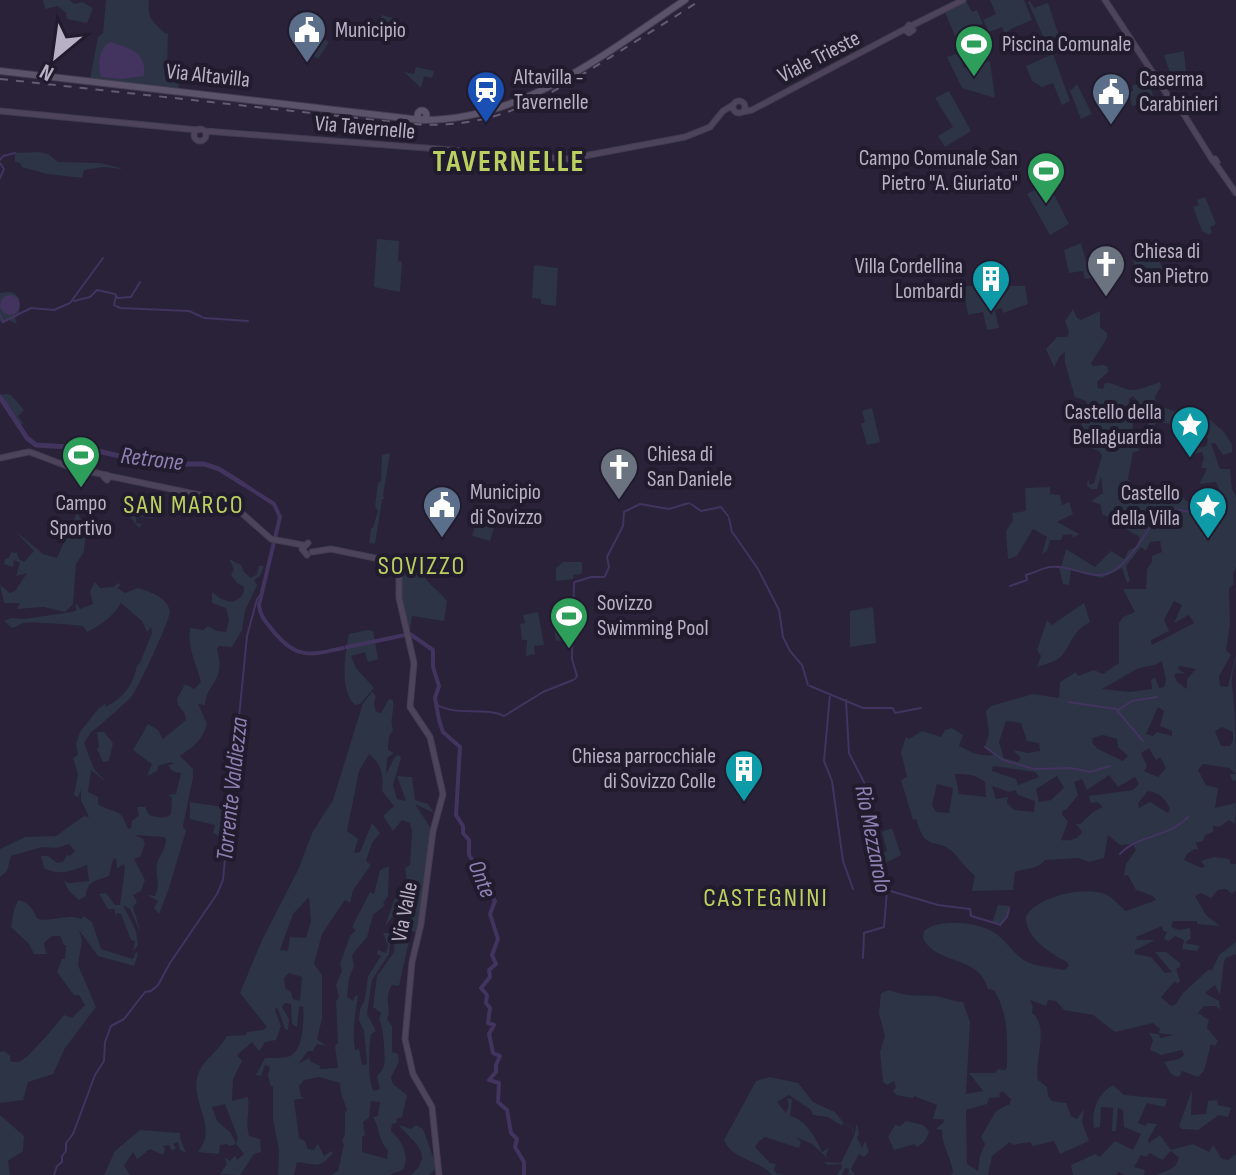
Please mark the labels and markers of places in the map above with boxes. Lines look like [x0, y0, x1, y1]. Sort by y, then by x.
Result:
public building icon: Municipio [286, 9, 328, 64]
place label: Municipio [335, 17, 406, 44]
sports icon: Piscina Comunale [953, 23, 995, 78]
place label: Piscina Comunale [1002, 31, 1131, 58]
place label: Altavilla - Tavernelle [513, 64, 589, 116]
place label: Caserma Carabinieri [1139, 66, 1218, 118]
station icon: Altavilla - Tavernelle [465, 69, 507, 124]
public building icon: Caserma Carabinieri [1090, 71, 1132, 126]
place label: Campo Comunale San Pietro "A. Giuriato" [859, 145, 1018, 197]
sports icon: Campo Comunale San Pietro "A. Giuriato" [1025, 150, 1067, 205]
place label: Chiesa di San Pietro [1134, 238, 1209, 290]
church icon: Chiesa di San Pietro [1085, 243, 1127, 298]
place label: Villa Cordellina Lombardi [855, 253, 963, 305]
building icon: Villa Cordellina Lombardi [970, 258, 1012, 313]
place label: Castello della Bellaguardia [1064, 399, 1162, 451]
place icon: Castello della Bellaguardia [1169, 404, 1211, 459]
sports icon: Campo Sportivo [60, 434, 102, 489]
place label: Chiesa di San Daniele [647, 441, 732, 493]
church icon: Chiesa di San Daniele [598, 446, 640, 501]
place label: Municipio di Sovizzo [470, 479, 542, 531]
place label: Castello della Villa [1111, 480, 1180, 532]
public building icon: Municipio di Sovizzo [421, 484, 463, 539]
place icon: Castello della Villa [1187, 485, 1229, 540]
place label: Campo Sportivo [50, 490, 112, 542]
place label: Sovizzo Swimming Pool [597, 590, 709, 642]
sports icon: Sovizzo Swimming Pool [548, 595, 590, 650]
place label: Chiesa parrocchiale di Sovizzo Colle [572, 743, 716, 795]
building icon: Chiesa parrocchiale di Sovizzo Colle [723, 748, 765, 803]

